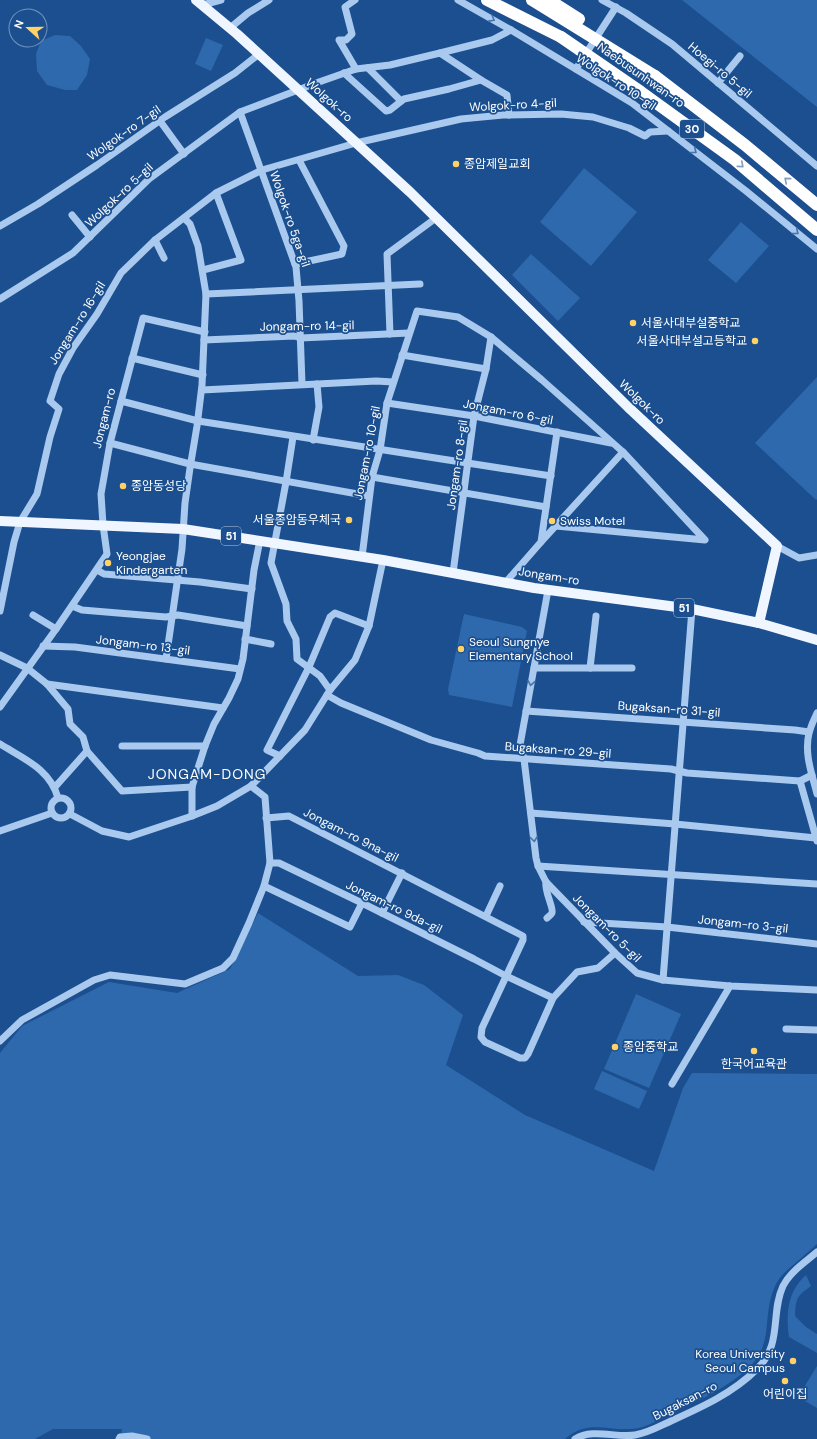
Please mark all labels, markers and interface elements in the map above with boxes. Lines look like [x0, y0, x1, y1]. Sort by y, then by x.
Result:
north arrow [8, 8, 48, 48]
one-way arrow [488, 15, 495, 22]
text: N [11, 18, 27, 31]
street label: Naebusunhwan-ro [594, 39, 688, 111]
street label: Hoegi-ro 5-gil [685, 39, 755, 101]
street label: Wolgok-ro 10-gil [573, 50, 659, 114]
street label: Wolgok-ro [302, 75, 356, 125]
street label: Wolgok-ro 4-gil [469, 95, 557, 115]
street label: Wolgok-ro 7-gil [84, 102, 164, 164]
road number: 30 [680, 120, 704, 138]
one-way arrow [690, 147, 697, 154]
place label: 종암제일교회 [464, 156, 530, 172]
street label: Wolgok-ro 5-gil [82, 159, 156, 231]
marker: 종암제일교회 [451, 159, 461, 169]
one-way arrow [736, 161, 744, 168]
street label: Wolgok-ro 5ga-gil [266, 169, 314, 269]
one-way arrow [785, 177, 792, 184]
one-way arrow [792, 228, 799, 235]
street label: Jongam-ro 16-gil [45, 278, 109, 368]
place label: 서울사대부설중학교 [641, 315, 740, 331]
street label: Jongam-ro 14-gil [260, 317, 354, 335]
marker: 서울사대부설중학교 [628, 318, 638, 328]
place label: 서울사대부설고등학교 [637, 333, 747, 349]
marker: 서울사대부설고등학교 [750, 336, 760, 346]
street label: Wolgok-ro [615, 376, 669, 428]
street label: Jongam-ro [89, 386, 119, 450]
street label: Jongam-ro 6-gil [462, 395, 554, 429]
street label: Jongam-ro 10-gil [350, 405, 384, 501]
street label: Jongam-ro 8-gil [443, 419, 471, 511]
place label: 종암동성당 [131, 478, 186, 494]
marker: 종암동성당 [118, 481, 128, 491]
place label: 서울종암동우체국 [253, 512, 341, 528]
place label: Swiss Motel [560, 513, 625, 529]
marker: 서울종암동우체국 [344, 515, 354, 525]
marker: Swiss Motel [547, 516, 557, 526]
road number: 51 [221, 527, 241, 545]
place label: Yeongjae Kindergarten [116, 548, 187, 578]
marker: Yeongjae Kindergarten [103, 558, 113, 568]
street label: Jongam-ro [517, 563, 581, 589]
road number: 51 [674, 599, 694, 617]
street label: Jongam-ro 13-gil [95, 631, 191, 659]
place label: Seoul Sungnye Elementary School [469, 634, 573, 664]
marker: Seoul Sungnye Elementary School [456, 644, 466, 654]
one-way arrow [528, 680, 536, 686]
street label: Bugaksan-ro 31-gil [617, 697, 721, 721]
street label: Bugaksan-ro 29-gil [504, 738, 612, 762]
district label: JONGAM-DONG [148, 765, 266, 783]
street label: Jongam-ro 9na-gil [301, 804, 401, 866]
one-way arrow [529, 836, 538, 842]
street label: Jongam-ro 9da-gil [343, 877, 445, 937]
street label: Jongam-ro 5-gil [569, 890, 645, 966]
street label: Jongam-ro 3-gil [697, 911, 789, 937]
place label: 종암중학교 [623, 1039, 678, 1055]
marker: 종암중학교 [610, 1042, 620, 1052]
marker: 한국어교육관 [749, 1046, 759, 1056]
place label: 한국어교육관 [721, 1056, 787, 1072]
place label: Korea University Seoul Campus [695, 1346, 785, 1376]
marker: Korea University Seoul Campus [788, 1356, 798, 1366]
marker: 어린이집 [780, 1376, 790, 1386]
street label: Bugaksan-ro [650, 1378, 720, 1424]
place label: 어린이집 [763, 1386, 807, 1402]

